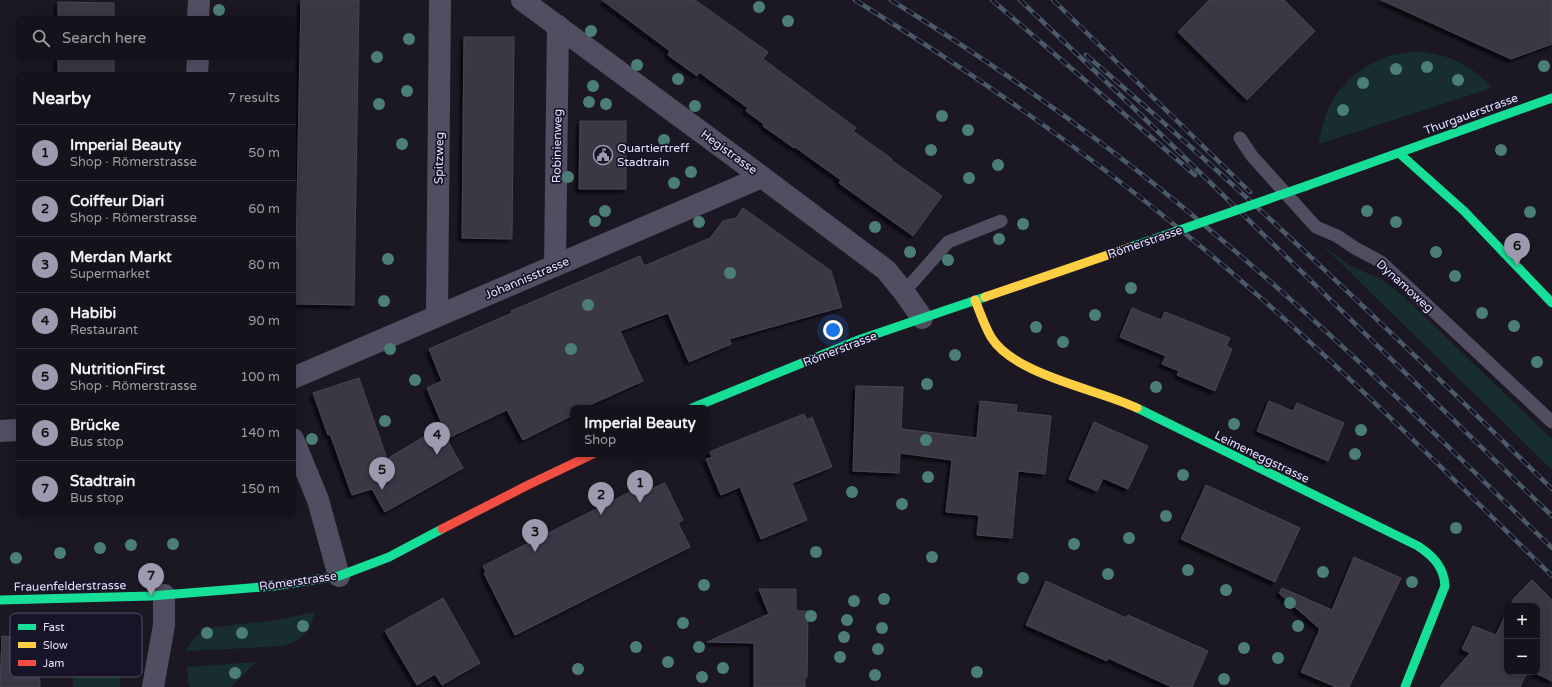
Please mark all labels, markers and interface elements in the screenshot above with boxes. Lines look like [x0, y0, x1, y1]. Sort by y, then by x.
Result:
search box [16, 16, 296, 60]
icon: search [30, 27, 52, 49]
text: Search here [62, 29, 146, 47]
text: Nearby [32, 88, 91, 109]
text: 7 results [228, 90, 280, 106]
street label: Thurgauerstrasse [1422, 90, 1520, 138]
street label: Robinienweg [549, 109, 565, 183]
street label: Hegistrasse [698, 127, 760, 177]
street label: Spitzweg [432, 132, 446, 184]
text: Imperial Beauty [70, 136, 181, 154]
place label: Quartiertreff Stadtrain [617, 141, 690, 169]
public building icon: Quartiertreff Stadtrain [592, 144, 614, 166]
text: 1 [41, 145, 49, 161]
text: 50 m [248, 145, 280, 161]
text: Shop · Römerstrasse [70, 154, 197, 170]
text: Coiffeur Diari [70, 192, 164, 210]
text: 2 [41, 201, 49, 217]
text: 60 m [248, 201, 280, 217]
text: Shop · Römerstrasse [70, 210, 197, 226]
street label: Römerstrasse [1106, 223, 1184, 261]
pin: 6 [1504, 233, 1530, 266]
text: Merdan Markt [70, 248, 172, 266]
street label: Johannisstrasse [483, 254, 571, 302]
text: 3 [41, 257, 49, 273]
text: 80 m [248, 257, 280, 273]
street label: Dynamoweg [1374, 257, 1436, 315]
text: Supermarket [70, 266, 150, 282]
text: Habibi [70, 304, 116, 322]
text: 4 [41, 313, 49, 329]
text: 90 m [248, 313, 280, 329]
your location [823, 320, 843, 340]
text: Restaurant [70, 322, 138, 338]
street label: Römerstrasse [801, 328, 879, 370]
text: NutritionFirst [70, 360, 165, 378]
text: 5 [41, 369, 49, 385]
text: 100 m [240, 369, 280, 385]
text: Shop · Römerstrasse [70, 378, 197, 394]
popup [570, 405, 710, 457]
text: Imperial Beauty [584, 414, 696, 432]
text: Brücke [70, 416, 120, 434]
pin: 4 [424, 422, 450, 455]
text: 6 [41, 425, 49, 441]
text: 140 m [240, 425, 280, 441]
street label: Leimeneggstrasse [1212, 428, 1312, 486]
text: Shop [584, 432, 616, 448]
text: Bus stop [70, 434, 124, 450]
pin: 5 [369, 457, 395, 490]
pin: 1 [627, 470, 653, 503]
text: Stadtrain [70, 472, 135, 490]
text: 7 [41, 481, 49, 497]
text: 150 m [240, 481, 280, 497]
pin: 2 [588, 482, 614, 515]
text: Bus stop [70, 490, 124, 506]
pin: 3 [522, 519, 548, 552]
pin: 7 [138, 563, 164, 596]
street label: Römerstrasse [258, 569, 338, 593]
street label: Frauenfelderstrasse [14, 578, 127, 594]
map controls [1504, 603, 1540, 675]
button: + [1504, 603, 1540, 639]
legend [10, 613, 142, 677]
text: Fast [43, 621, 64, 634]
text: Slow [43, 639, 68, 652]
button: − [1504, 639, 1540, 675]
text: Jam [43, 657, 64, 670]

